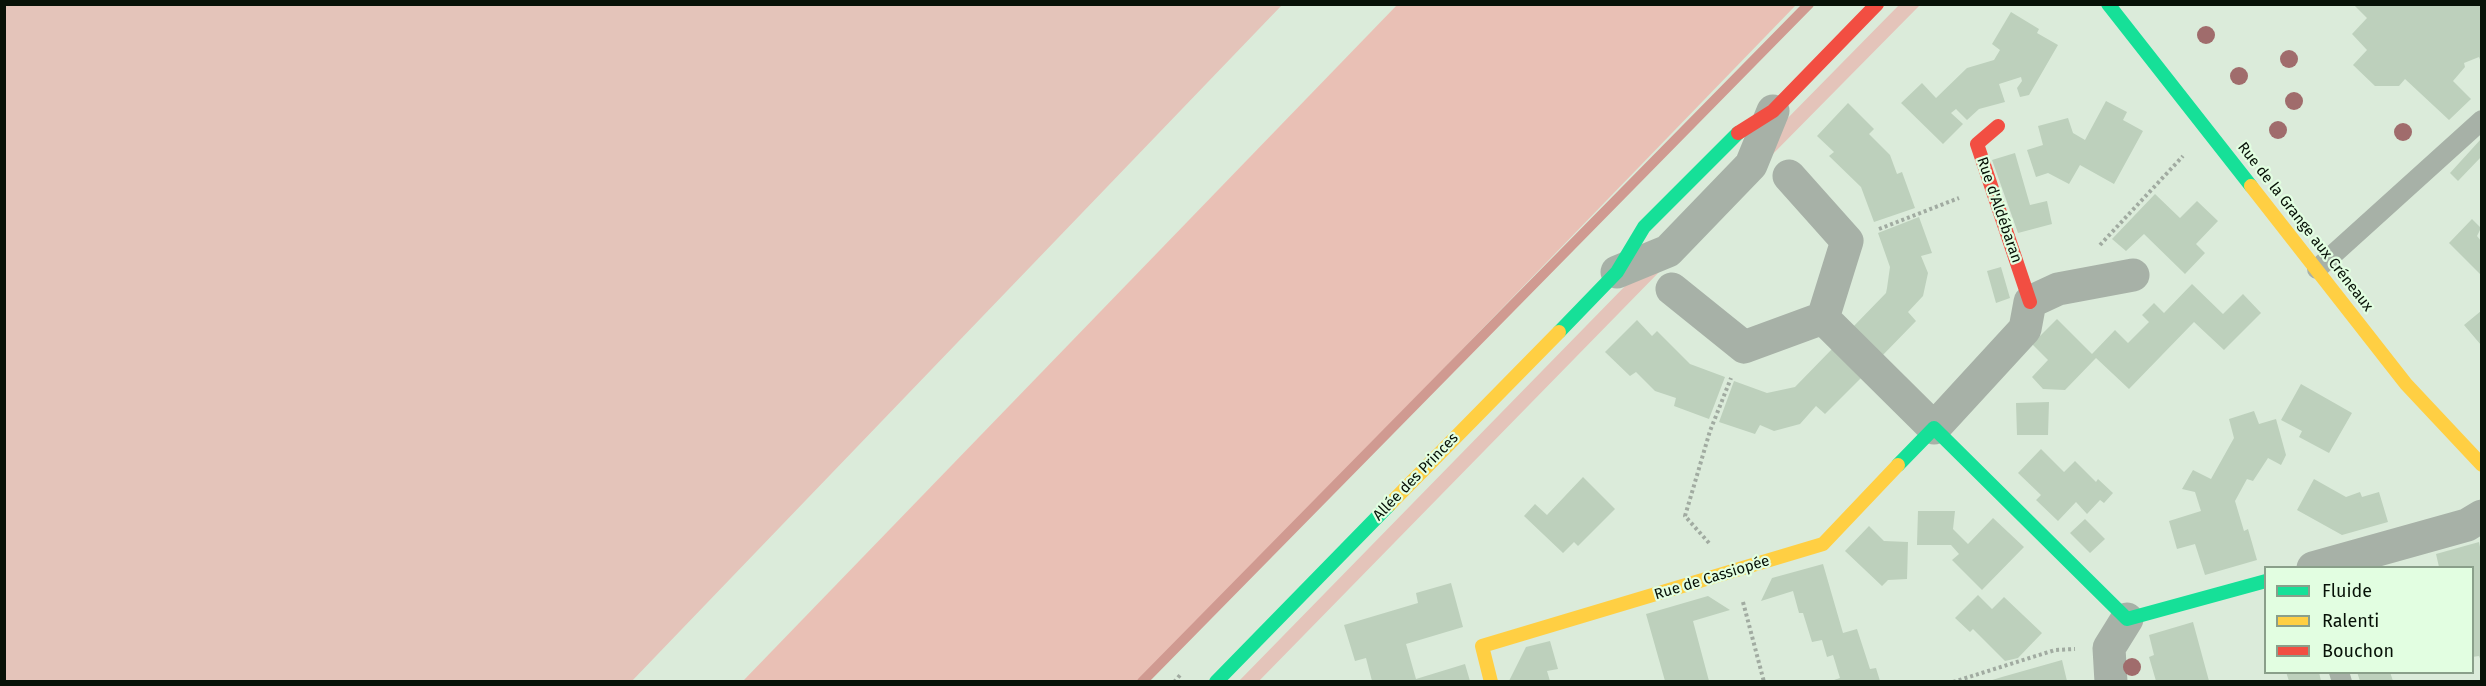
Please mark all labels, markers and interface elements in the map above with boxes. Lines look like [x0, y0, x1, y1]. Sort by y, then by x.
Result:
street label: Rue de la Grange aux Créneaux [2233, 139, 2377, 315]
street label: Rue d'Aldébaran [1972, 155, 2026, 265]
street label: Allée des Princes [1370, 429, 1462, 525]
street label: Rue de Cassiopée [1652, 552, 1772, 604]
legend [2264, 566, 2474, 674]
text: Fluide [2322, 580, 2372, 602]
text: Ralenti [2322, 610, 2379, 632]
text: Bouchon [2322, 640, 2394, 662]

